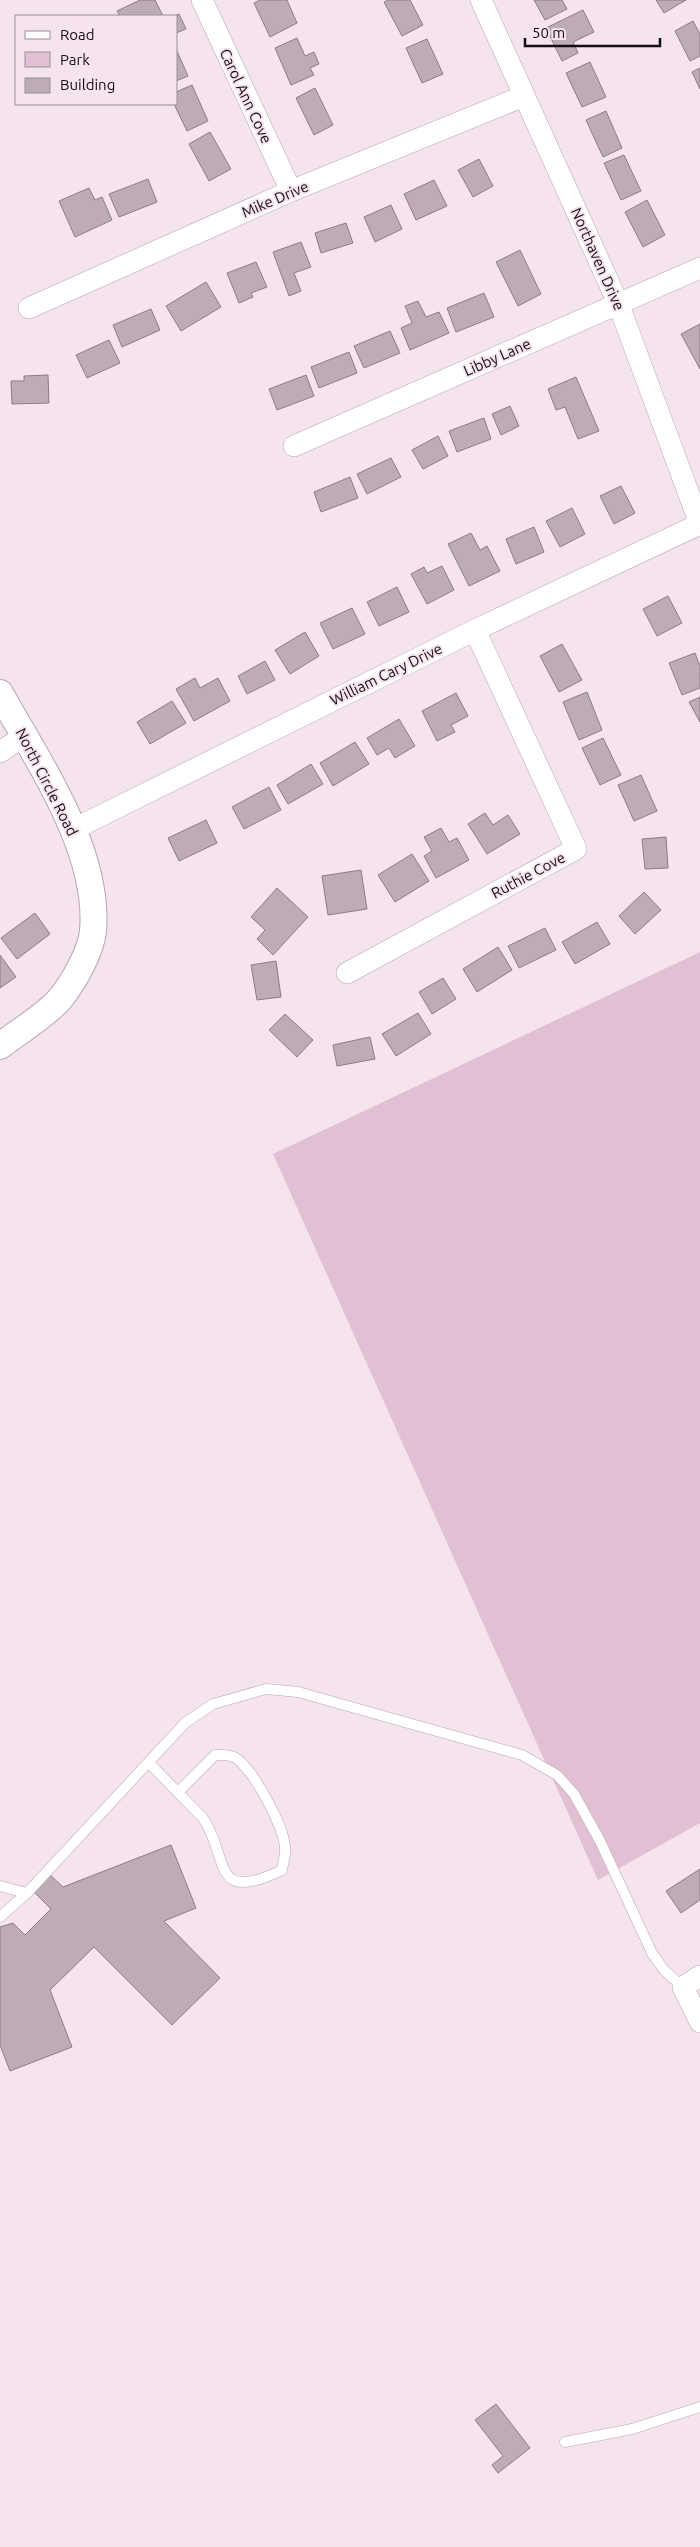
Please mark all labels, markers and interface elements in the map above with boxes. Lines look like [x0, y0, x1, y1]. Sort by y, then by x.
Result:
legend [15, 15, 178, 105]
scale bar [525, 15, 660, 47]
text: 50 m [532, 24, 565, 41]
text: Road [60, 26, 95, 43]
street label: Carol Ann Cove [217, 46, 275, 146]
text: Park [60, 51, 90, 68]
text: Building [60, 76, 115, 93]
street label: Mike Drive [239, 177, 311, 221]
street label: Northaven Drive [568, 205, 628, 313]
street label: Libby Lane [461, 335, 533, 379]
street label: William Cary Drive [327, 640, 445, 708]
street label: North Circle Road [12, 725, 82, 839]
street label: Ruthie Cove [488, 848, 568, 902]

